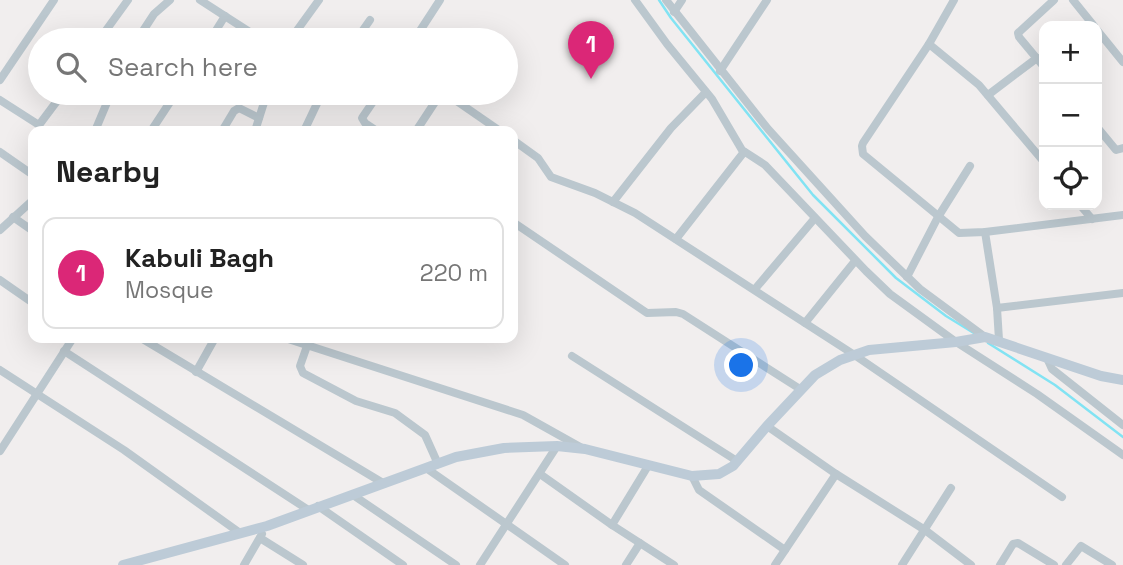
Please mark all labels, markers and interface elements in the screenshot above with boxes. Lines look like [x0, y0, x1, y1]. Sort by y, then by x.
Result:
pin: 1 [568, 21, 614, 79]
map controls [1039, 21, 1102, 210]
button: + [1039, 21, 1102, 84]
search box [28, 28, 518, 105]
icon: search [52, 48, 90, 86]
text: Search here [108, 50, 258, 84]
button: − [1039, 84, 1102, 147]
button: locate [1039, 147, 1102, 210]
text: Nearby [56, 152, 160, 191]
text: Kabuli Bagh [125, 241, 274, 275]
text: 1 [76, 258, 86, 288]
text: 220 m [420, 258, 488, 288]
text: Mosque [125, 275, 214, 305]
your location [724, 348, 758, 382]

